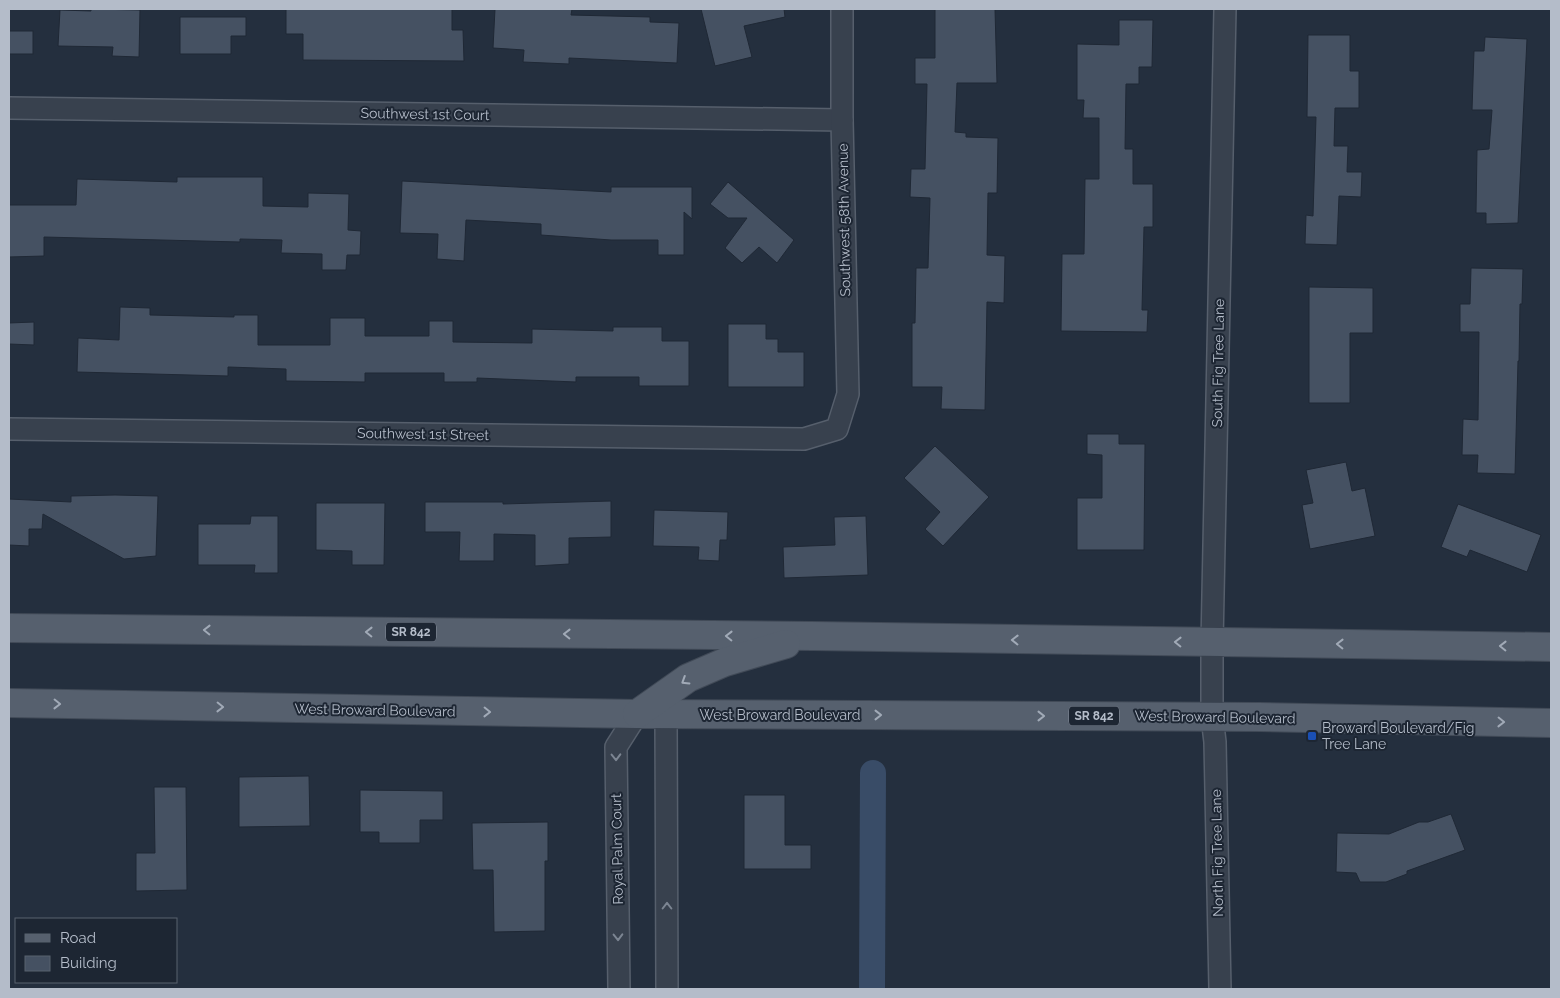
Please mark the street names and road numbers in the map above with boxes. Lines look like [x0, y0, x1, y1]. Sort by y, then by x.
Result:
street label: Southwest 1st Court [360, 105, 490, 123]
street label: Southwest 58th Avenue [835, 143, 853, 297]
street label: South Fig Tree Lane [1209, 298, 1227, 428]
street label: Southwest 1st Street [357, 425, 489, 443]
road number: SR 842 [386, 622, 436, 642]
street label: West Broward Boulevard [294, 701, 456, 719]
road number: SR 842 [1069, 706, 1119, 726]
street label: West Broward Boulevard [700, 707, 861, 723]
street label: West Broward Boulevard [1134, 708, 1296, 726]
street label: North Fig Tree Lane [1208, 789, 1226, 917]
street label: Royal Palm Court [608, 793, 626, 905]

